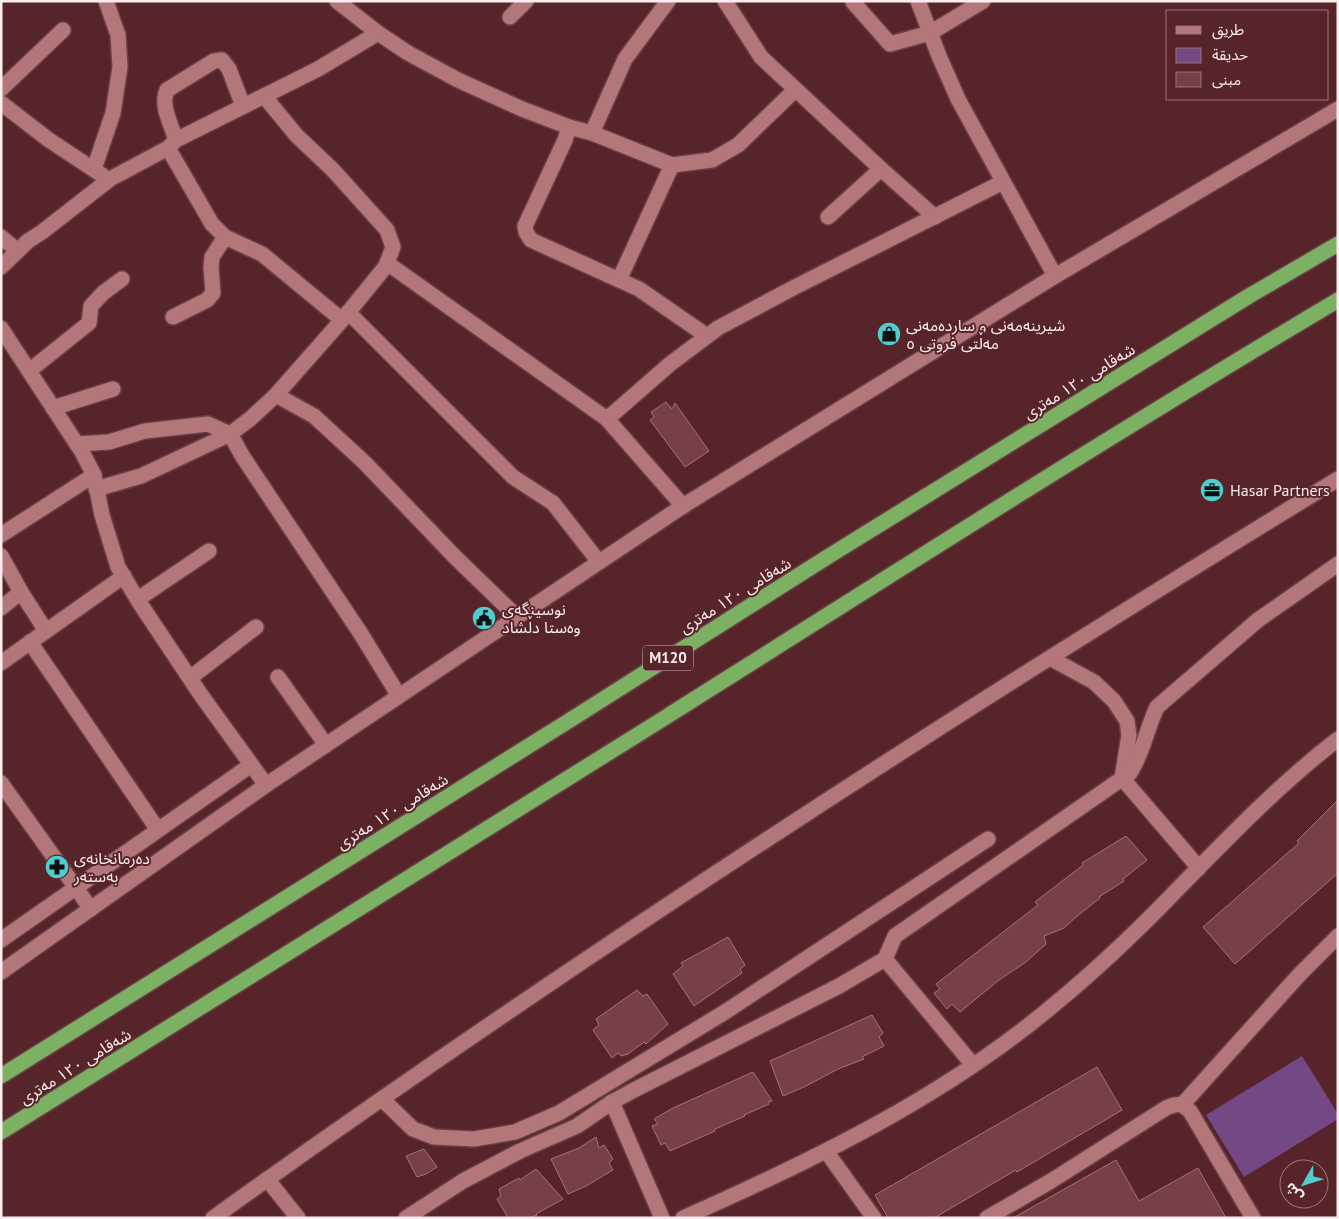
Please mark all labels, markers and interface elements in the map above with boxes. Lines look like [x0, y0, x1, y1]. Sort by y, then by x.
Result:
legend [1166, 10, 1329, 100]
text: طريق [1212, 20, 1244, 40]
text: حديقة [1212, 45, 1248, 64]
text: مبنى [1212, 70, 1241, 89]
place label: شیرینەمەنی و ساردەمەنی مەڵتی فروتی ٥ [906, 315, 1065, 353]
shop icon: شیرینەمەنی و ساردەمەنی مەڵتی فروتی ٥ [876, 321, 902, 347]
street label: شەقامی ١٢٠ مەتری [1020, 339, 1138, 423]
office icon: Hasar Partners [1199, 477, 1225, 503]
place label: Hasar Partners [1230, 480, 1330, 500]
street label: شەقامی ١٢٠ مەتری [676, 553, 794, 637]
place label: نوسینگەی وەستا دڵشاد [502, 599, 581, 637]
public building icon: نوسینگەی وەستا دڵشاد [471, 605, 497, 631]
road number: M120 [643, 646, 693, 670]
street label: شەقامی ١٢٠ مەتری [333, 769, 451, 853]
place label: دەرمانخانەی بەستەر [73, 848, 150, 886]
pharmacy icon: دەرمانخانەی بەستەر [44, 854, 70, 880]
street label: شەقامی ١٢٠ مەتری [16, 1024, 134, 1108]
north arrow [1279, 1159, 1329, 1209]
text: ش [1281, 1179, 1307, 1205]

